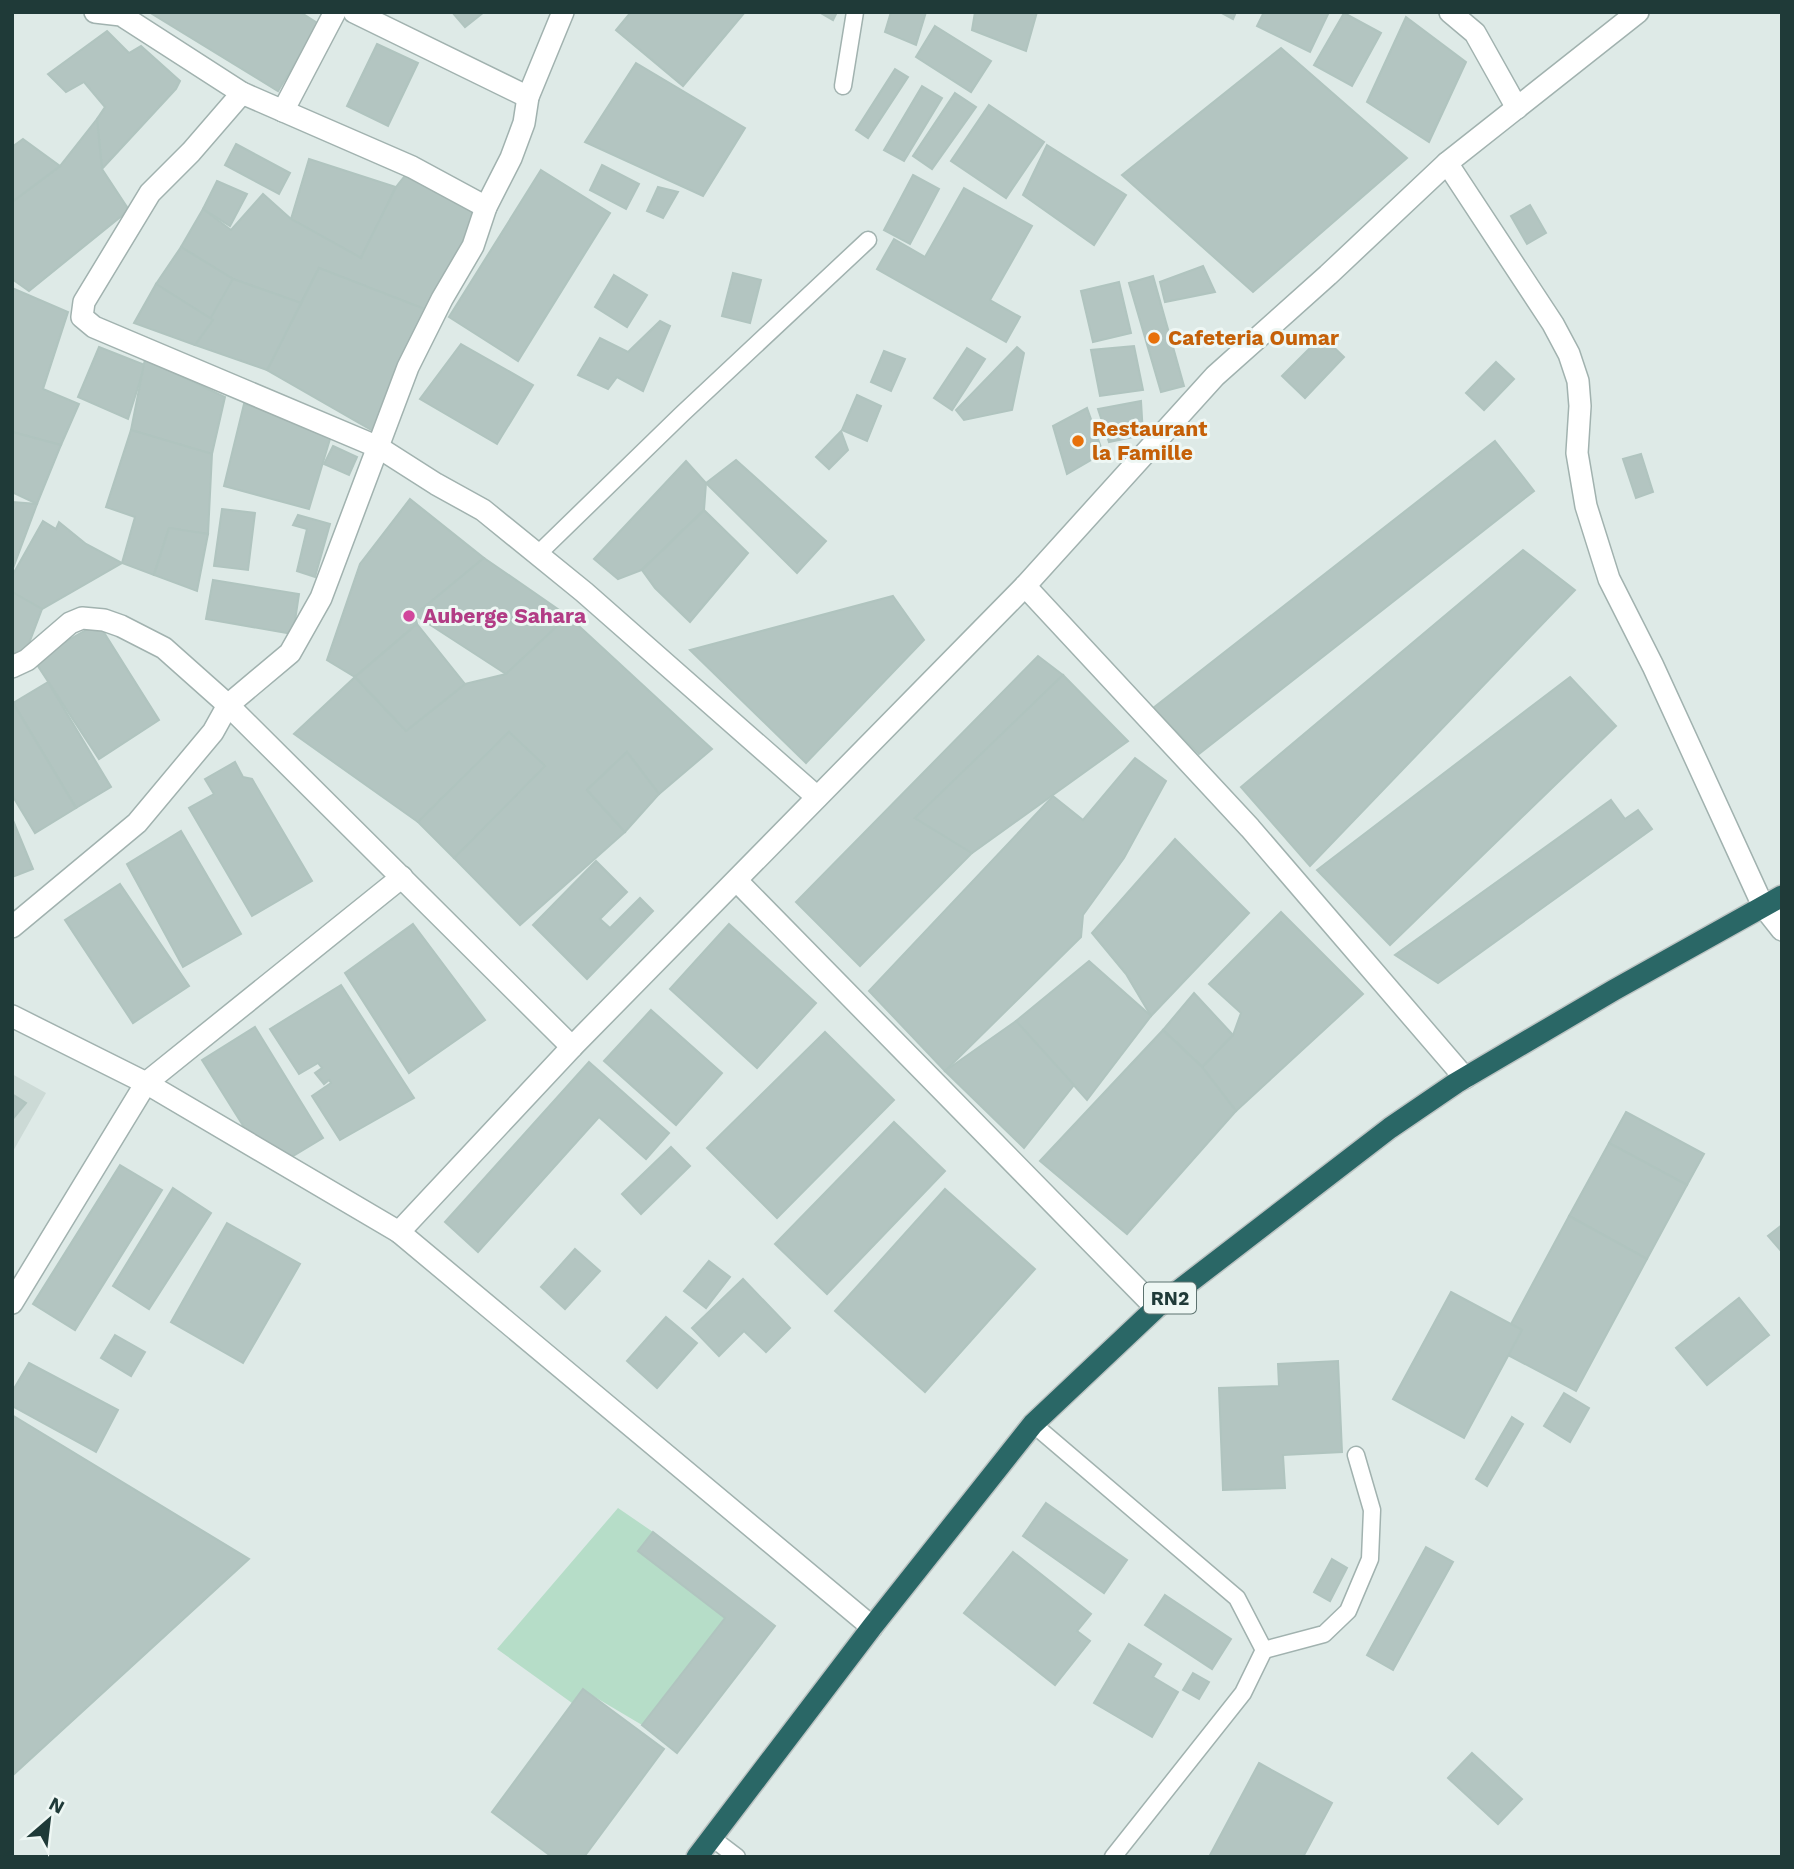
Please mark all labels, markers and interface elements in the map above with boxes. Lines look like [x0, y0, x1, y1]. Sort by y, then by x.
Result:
place label: Cafeteria Oumar [1168, 325, 1339, 350]
marker: Cafeteria Oumar [1146, 330, 1162, 346]
place label: Restaurant la Famille [1092, 416, 1207, 465]
marker: Restaurant la Famille [1070, 433, 1086, 449]
place label: Auberge Sahara [423, 603, 587, 628]
marker: Auberge Sahara [401, 608, 417, 624]
road number: RN2 [1144, 1282, 1196, 1314]
north arrow [14, 1785, 84, 1855]
text: N [45, 1792, 68, 1819]

